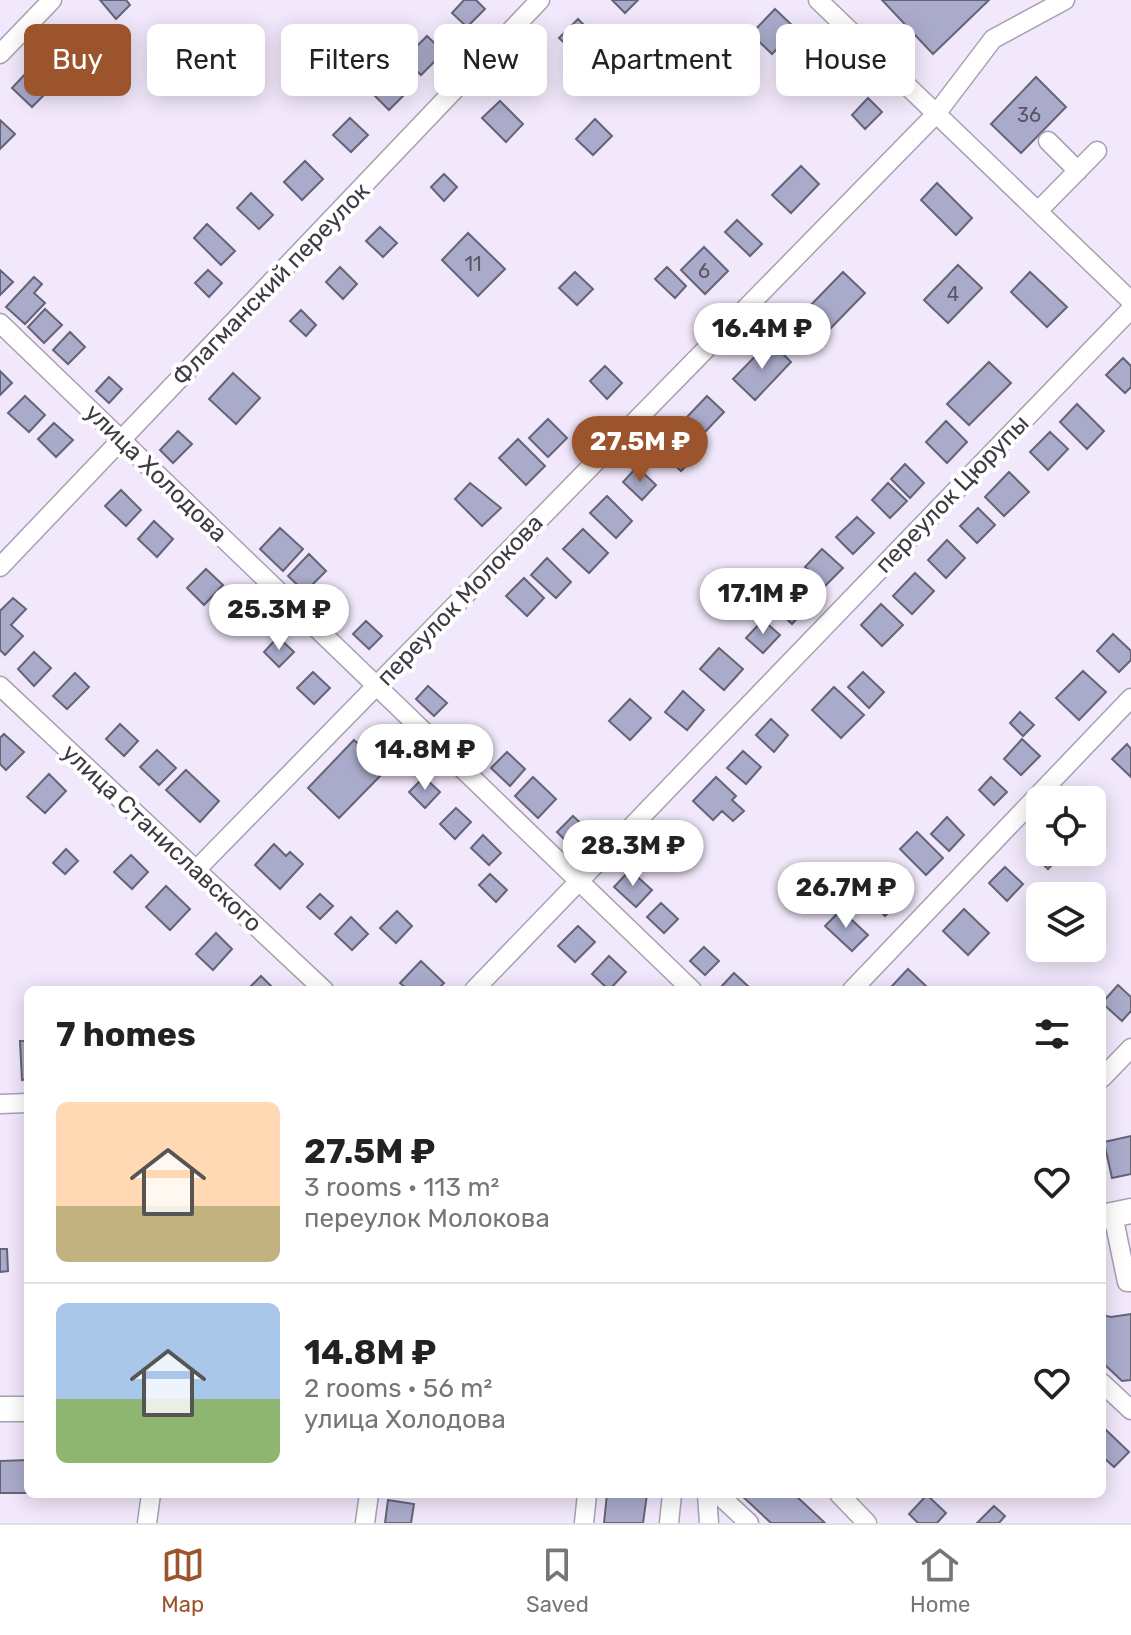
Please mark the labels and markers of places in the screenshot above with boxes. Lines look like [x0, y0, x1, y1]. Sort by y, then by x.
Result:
pin: 16.4M ₽ [688, 303, 836, 371]
pin: 27.5M ₽ [566, 416, 714, 484]
pin: 17.1M ₽ [689, 568, 837, 636]
pin: 25.3M ₽ [205, 584, 353, 652]
pin: 14.8M ₽ [351, 724, 499, 792]
pin: 28.3M ₽ [559, 820, 707, 888]
pin: 26.7M ₽ [772, 862, 920, 930]

